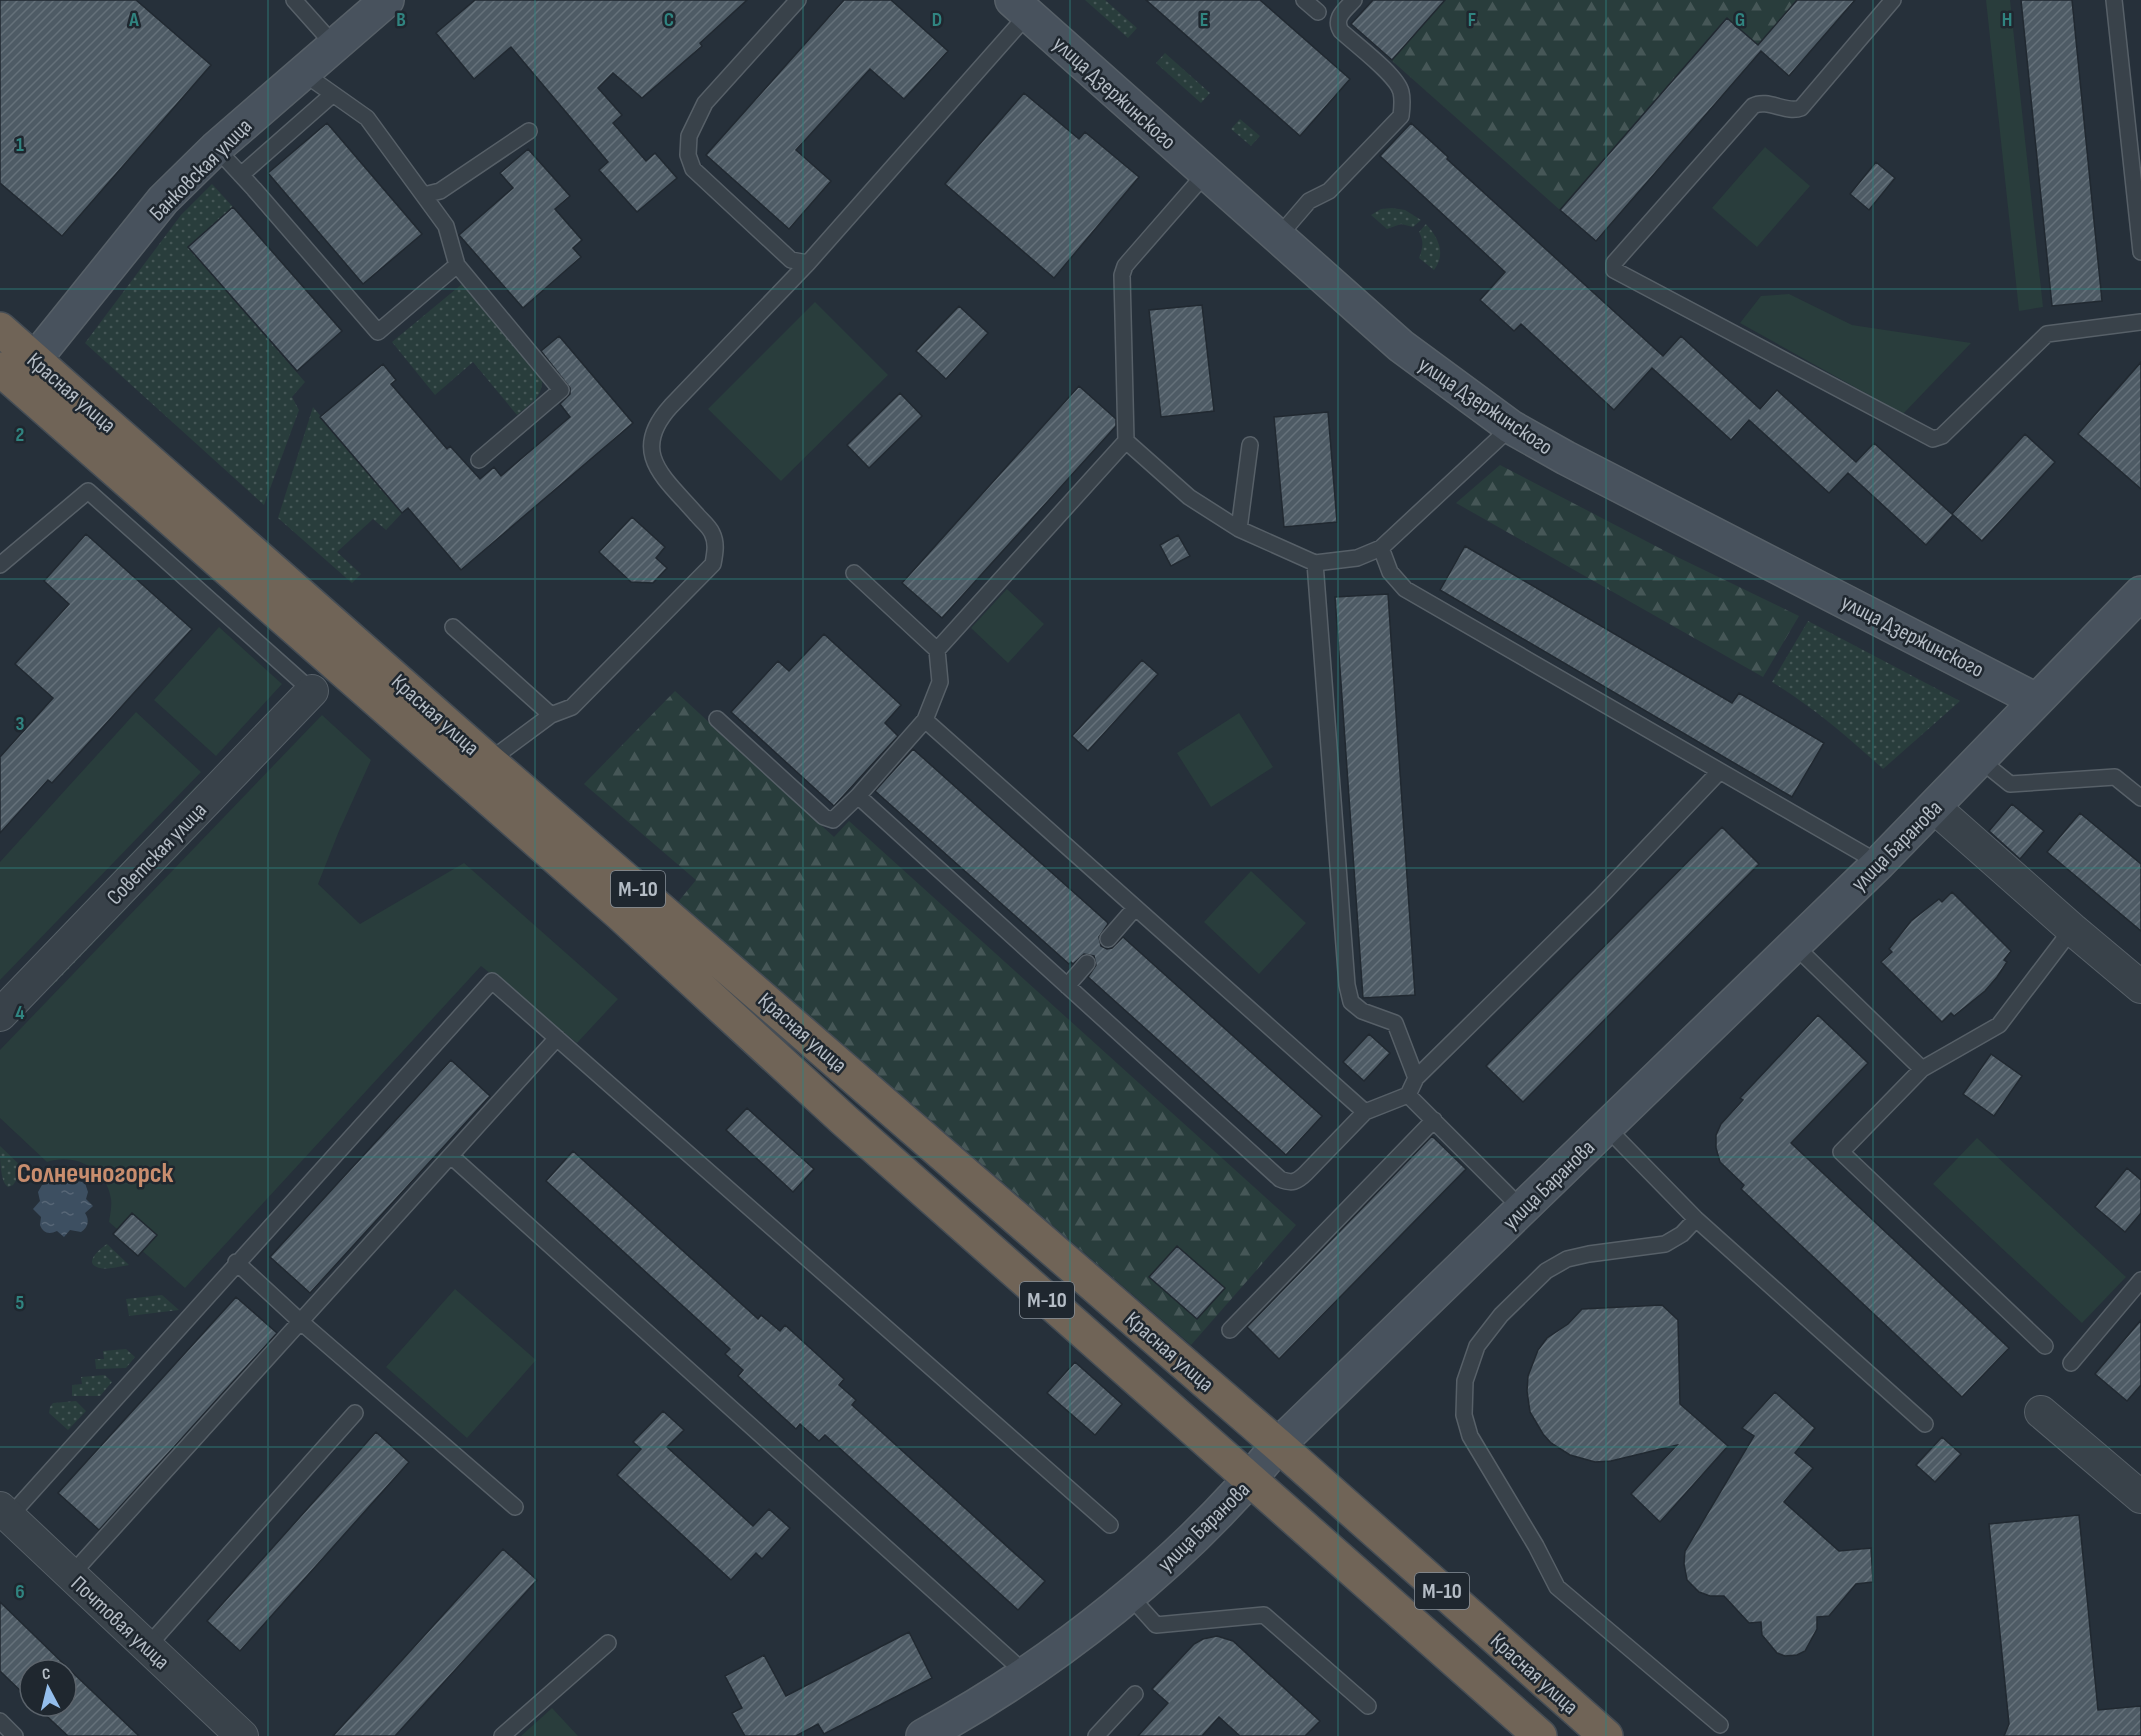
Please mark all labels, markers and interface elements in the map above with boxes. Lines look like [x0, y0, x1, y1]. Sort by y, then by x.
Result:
text: A [128, 8, 139, 32]
text: B [396, 8, 406, 32]
text: C [664, 8, 674, 32]
text: D [932, 8, 942, 32]
text: E [1200, 8, 1208, 32]
text: F [1468, 8, 1476, 32]
text: G [1735, 8, 1745, 32]
text: H [2002, 8, 2012, 32]
street label: улица Дзержинского [1047, 31, 1181, 155]
street label: Банковская улица [144, 113, 258, 227]
text: 1 [16, 133, 24, 157]
street label: Красная улица [21, 347, 121, 439]
street label: улица Дзержинского [1413, 351, 1558, 461]
text: 2 [16, 423, 24, 447]
street label: улица Дзержинского [1837, 589, 1988, 684]
street label: Красная улица [386, 669, 484, 762]
text: 3 [16, 712, 25, 736]
street label: улица Баранова [1846, 795, 1948, 897]
street label: Советская улица [101, 797, 213, 911]
road number: М-10 [611, 871, 665, 907]
street label: Красная улица [752, 987, 852, 1079]
text: 4 [15, 1001, 25, 1025]
street label: улица Баранова [1497, 1134, 1601, 1236]
district label: Солнечногорск [17, 1157, 174, 1190]
road number: М-10 [1020, 1282, 1074, 1318]
text: 5 [16, 1291, 25, 1315]
street label: Красная улица [1119, 1306, 1219, 1398]
street label: улица Баранова [1152, 1476, 1256, 1578]
street label: Почтовая улица [65, 1571, 175, 1676]
road number: М-10 [1415, 1573, 1469, 1609]
text: 6 [15, 1580, 25, 1604]
street label: Красная улица [1485, 1628, 1583, 1721]
north arrow [18, 1658, 78, 1718]
text: С [41, 1665, 52, 1685]

